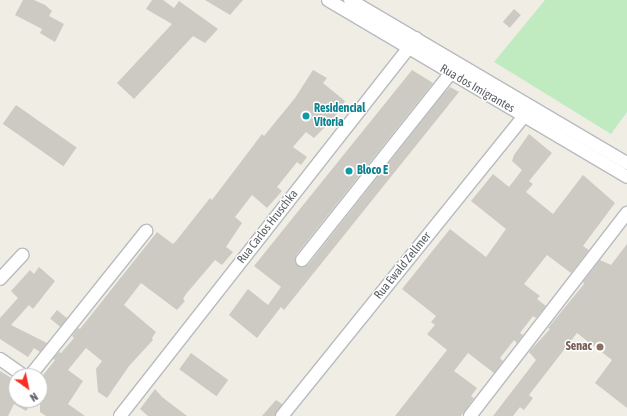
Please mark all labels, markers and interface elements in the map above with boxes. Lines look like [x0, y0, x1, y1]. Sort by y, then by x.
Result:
street label: Rua dos Imigrantes [437, 62, 517, 116]
place label: Residencial Vitoria [314, 102, 365, 130]
marker: Residencial Vitoria [301, 111, 311, 121]
place label: Bloco E [357, 164, 388, 178]
marker: Bloco E [344, 166, 354, 176]
street label: Rua Carlos Hruschka [235, 187, 301, 267]
street label: Rua Ewald Zellmer [372, 230, 434, 302]
place label: Senac [566, 340, 592, 354]
marker: Senac [595, 342, 605, 352]
north arrow [8, 368, 48, 408]
text: N [28, 390, 40, 404]

